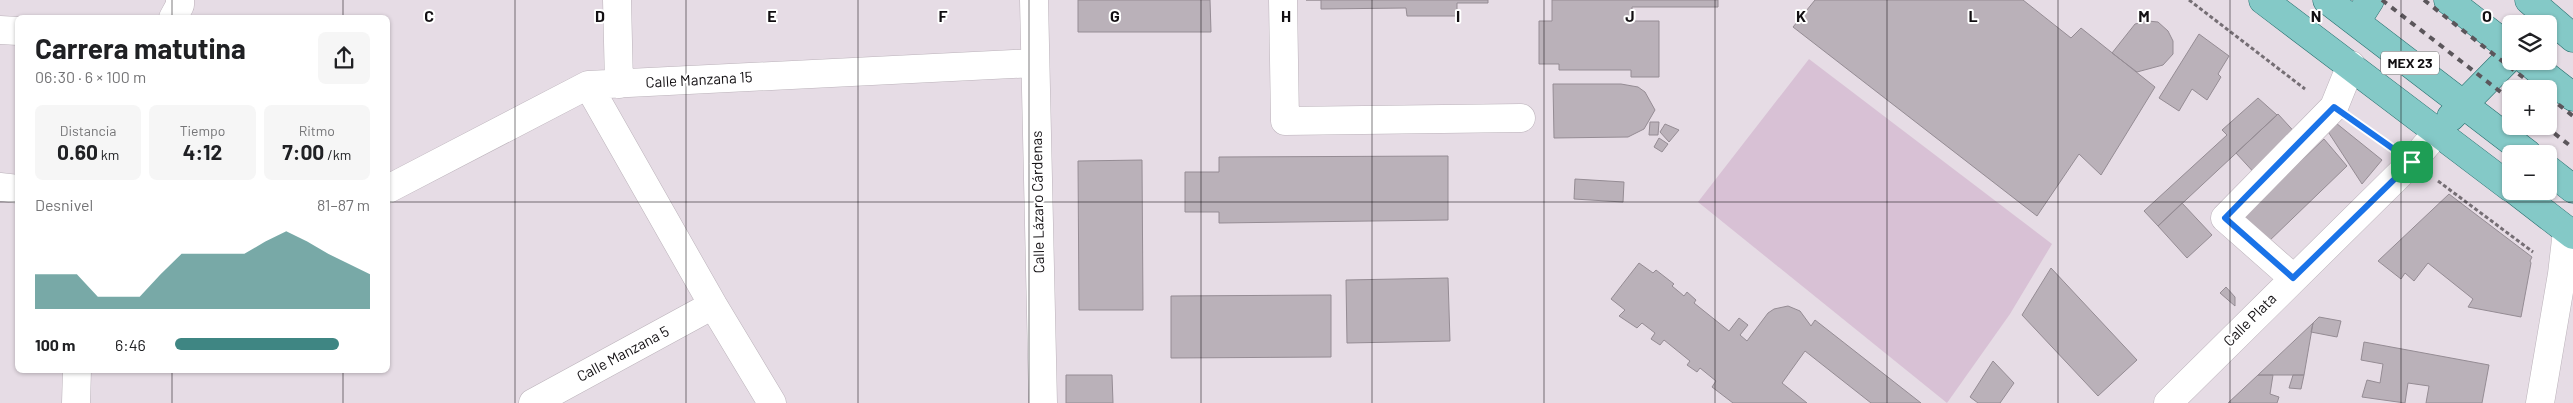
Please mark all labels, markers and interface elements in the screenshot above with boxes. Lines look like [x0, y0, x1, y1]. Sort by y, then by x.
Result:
text: C [424, 6, 434, 25]
text: D [595, 6, 605, 25]
text: E [767, 6, 777, 25]
text: F [939, 6, 948, 25]
text: G [1110, 6, 1120, 25]
text: H [1281, 6, 1291, 25]
text: I [1456, 6, 1460, 25]
text: J [1625, 6, 1635, 25]
text: K [1796, 6, 1806, 25]
text: L [1968, 6, 1978, 25]
text: M [2138, 6, 2150, 25]
text: N [2311, 6, 2321, 25]
text: O [2482, 6, 2492, 25]
map controls [2502, 15, 2557, 200]
button: layers [2502, 15, 2557, 70]
text: Carrera matutina [35, 31, 246, 65]
button: share [318, 32, 370, 84]
road number: MEX 23 [2381, 52, 2439, 74]
text: 06:30 · 6 × 100 m [35, 67, 146, 86]
street label: Calle Manzana 15 [645, 67, 753, 91]
button: + [2502, 80, 2557, 135]
text: Distancia [60, 122, 116, 139]
text: Tiempo [180, 122, 225, 139]
text: Ritmo [299, 122, 335, 139]
street label: Calle Lázaro Cárdenas [1027, 130, 1047, 274]
text: 0.60 [57, 139, 98, 164]
text: 4:12 [183, 139, 222, 164]
text: 7:00 [282, 139, 324, 164]
pin [2391, 141, 2433, 183]
button: − [2502, 145, 2557, 200]
text: km [98, 146, 119, 163]
text: /km [324, 146, 351, 163]
icon: arrive [2398, 148, 2426, 176]
text: Desnivel [35, 195, 93, 214]
text: 81–87 m [317, 195, 370, 214]
street label: Calle Plata [2219, 289, 2280, 350]
street label: Calle Manzana 5 [573, 321, 672, 385]
text: 100 m [35, 335, 75, 354]
text: 6:46 [115, 335, 146, 354]

